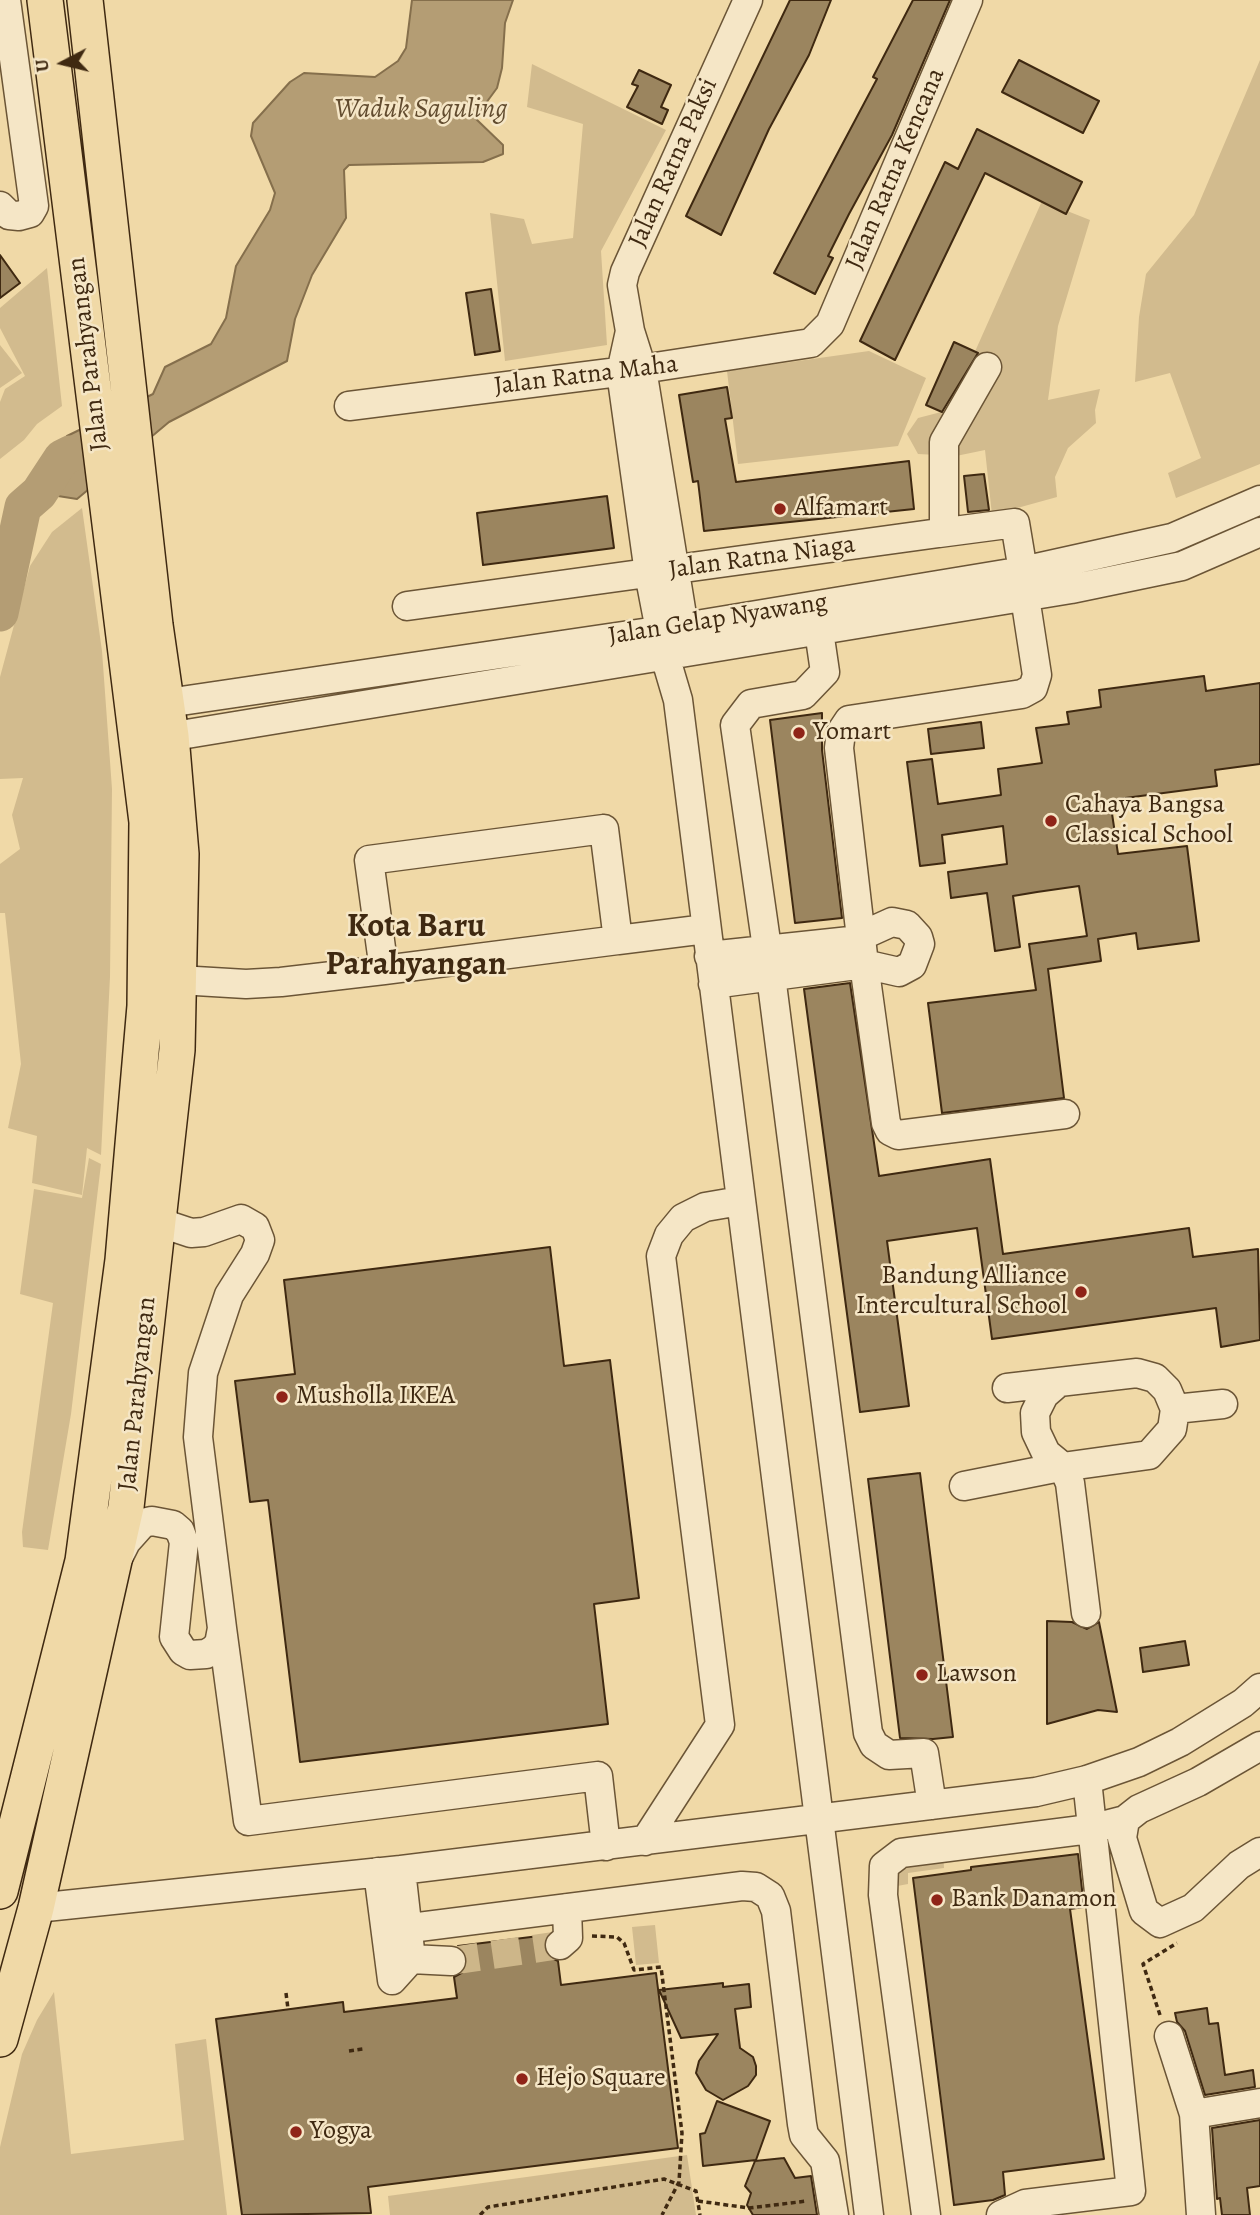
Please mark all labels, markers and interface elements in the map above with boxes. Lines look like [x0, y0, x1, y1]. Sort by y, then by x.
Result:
north arrow [28, 28, 98, 98]
text: U [28, 58, 56, 73]
street label: Jalan Ratna Kencana [839, 64, 953, 274]
street label: Jalan Ratna Paksi [623, 74, 725, 252]
water label: Waduk Saguling [334, 93, 508, 127]
street label: Jalan Parahyangan [62, 255, 116, 453]
street label: Jalan Ratna Maha [492, 349, 680, 403]
place label: Alfamart [794, 493, 888, 525]
marker: Alfamart [772, 501, 788, 517]
street label: Jalan Ratna Niaga [667, 529, 857, 587]
street label: Jalan Gelap Nyawang [606, 587, 830, 653]
place label: Yomart [813, 717, 891, 749]
marker: Yomart [791, 725, 807, 741]
place label: Cahaya Bangsa Classical School [1065, 790, 1233, 852]
marker: Cahaya Bangsa Classical School [1043, 813, 1059, 829]
district label: Kota Baru Parahyangan [325, 908, 507, 986]
place label: Bandung Alliance Intercultural School [856, 1261, 1067, 1322]
marker: Bandung Alliance Intercultural School [1073, 1284, 1089, 1300]
street label: Jalan Parahyangan [112, 1295, 164, 1493]
place label: Musholla IKEA [296, 1381, 455, 1413]
marker: Musholla IKEA [274, 1389, 290, 1405]
place label: Lawson [936, 1659, 1017, 1691]
marker: Lawson [914, 1667, 930, 1683]
place label: Bank Danamon [951, 1884, 1117, 1916]
marker: Bank Danamon [929, 1892, 945, 1908]
place label: Hejo Square [536, 2063, 666, 2095]
marker: Hejo Square [514, 2071, 530, 2087]
place label: Yogya [310, 2116, 372, 2148]
marker: Yogya [288, 2124, 304, 2140]

